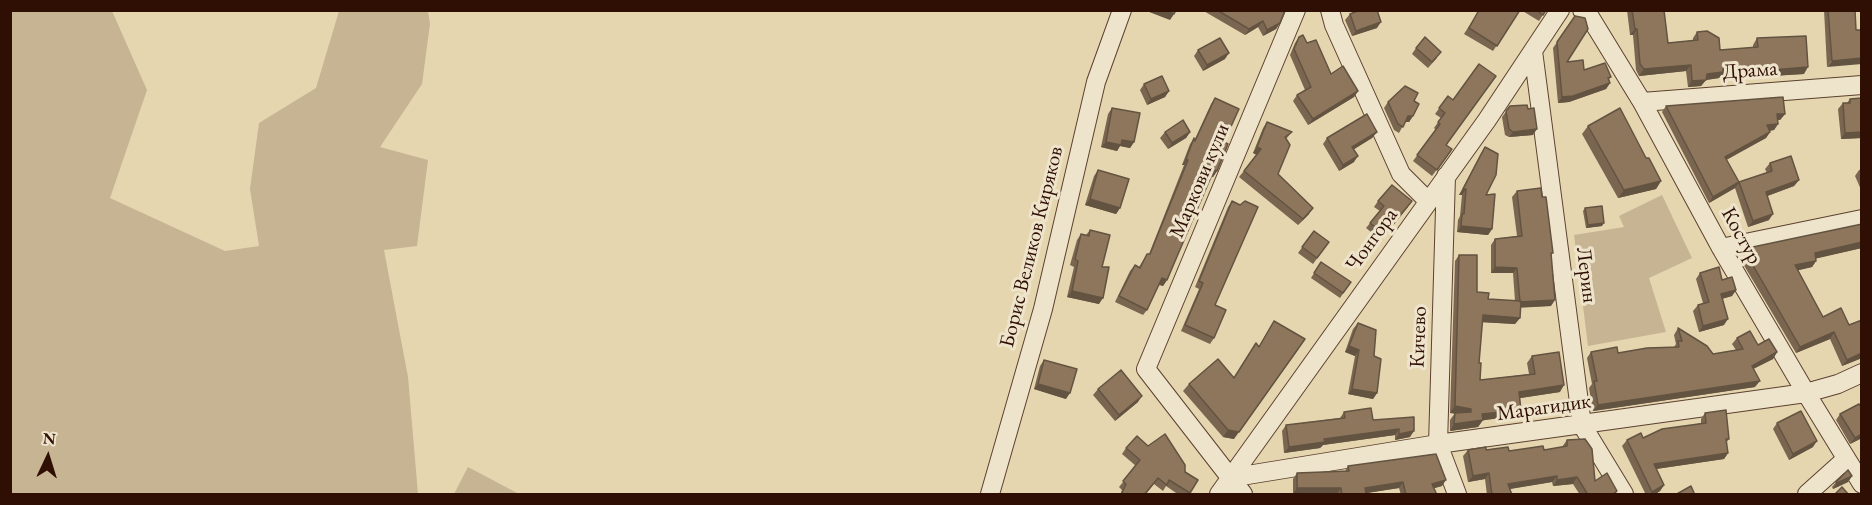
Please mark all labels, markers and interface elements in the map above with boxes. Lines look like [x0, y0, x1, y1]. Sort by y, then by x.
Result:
street label: Драма [1722, 57, 1778, 85]
street label: Маркови кули [1165, 120, 1235, 242]
street label: Борис Великов Киряков [995, 144, 1069, 350]
street label: Чонгора [1341, 203, 1403, 277]
street label: Костур [1715, 203, 1767, 269]
street label: Лерин [1570, 246, 1602, 304]
street label: Кичево [1405, 306, 1433, 368]
street label: Марагидик [1495, 389, 1593, 427]
north arrow [18, 427, 78, 487]
text: N [42, 428, 56, 449]

